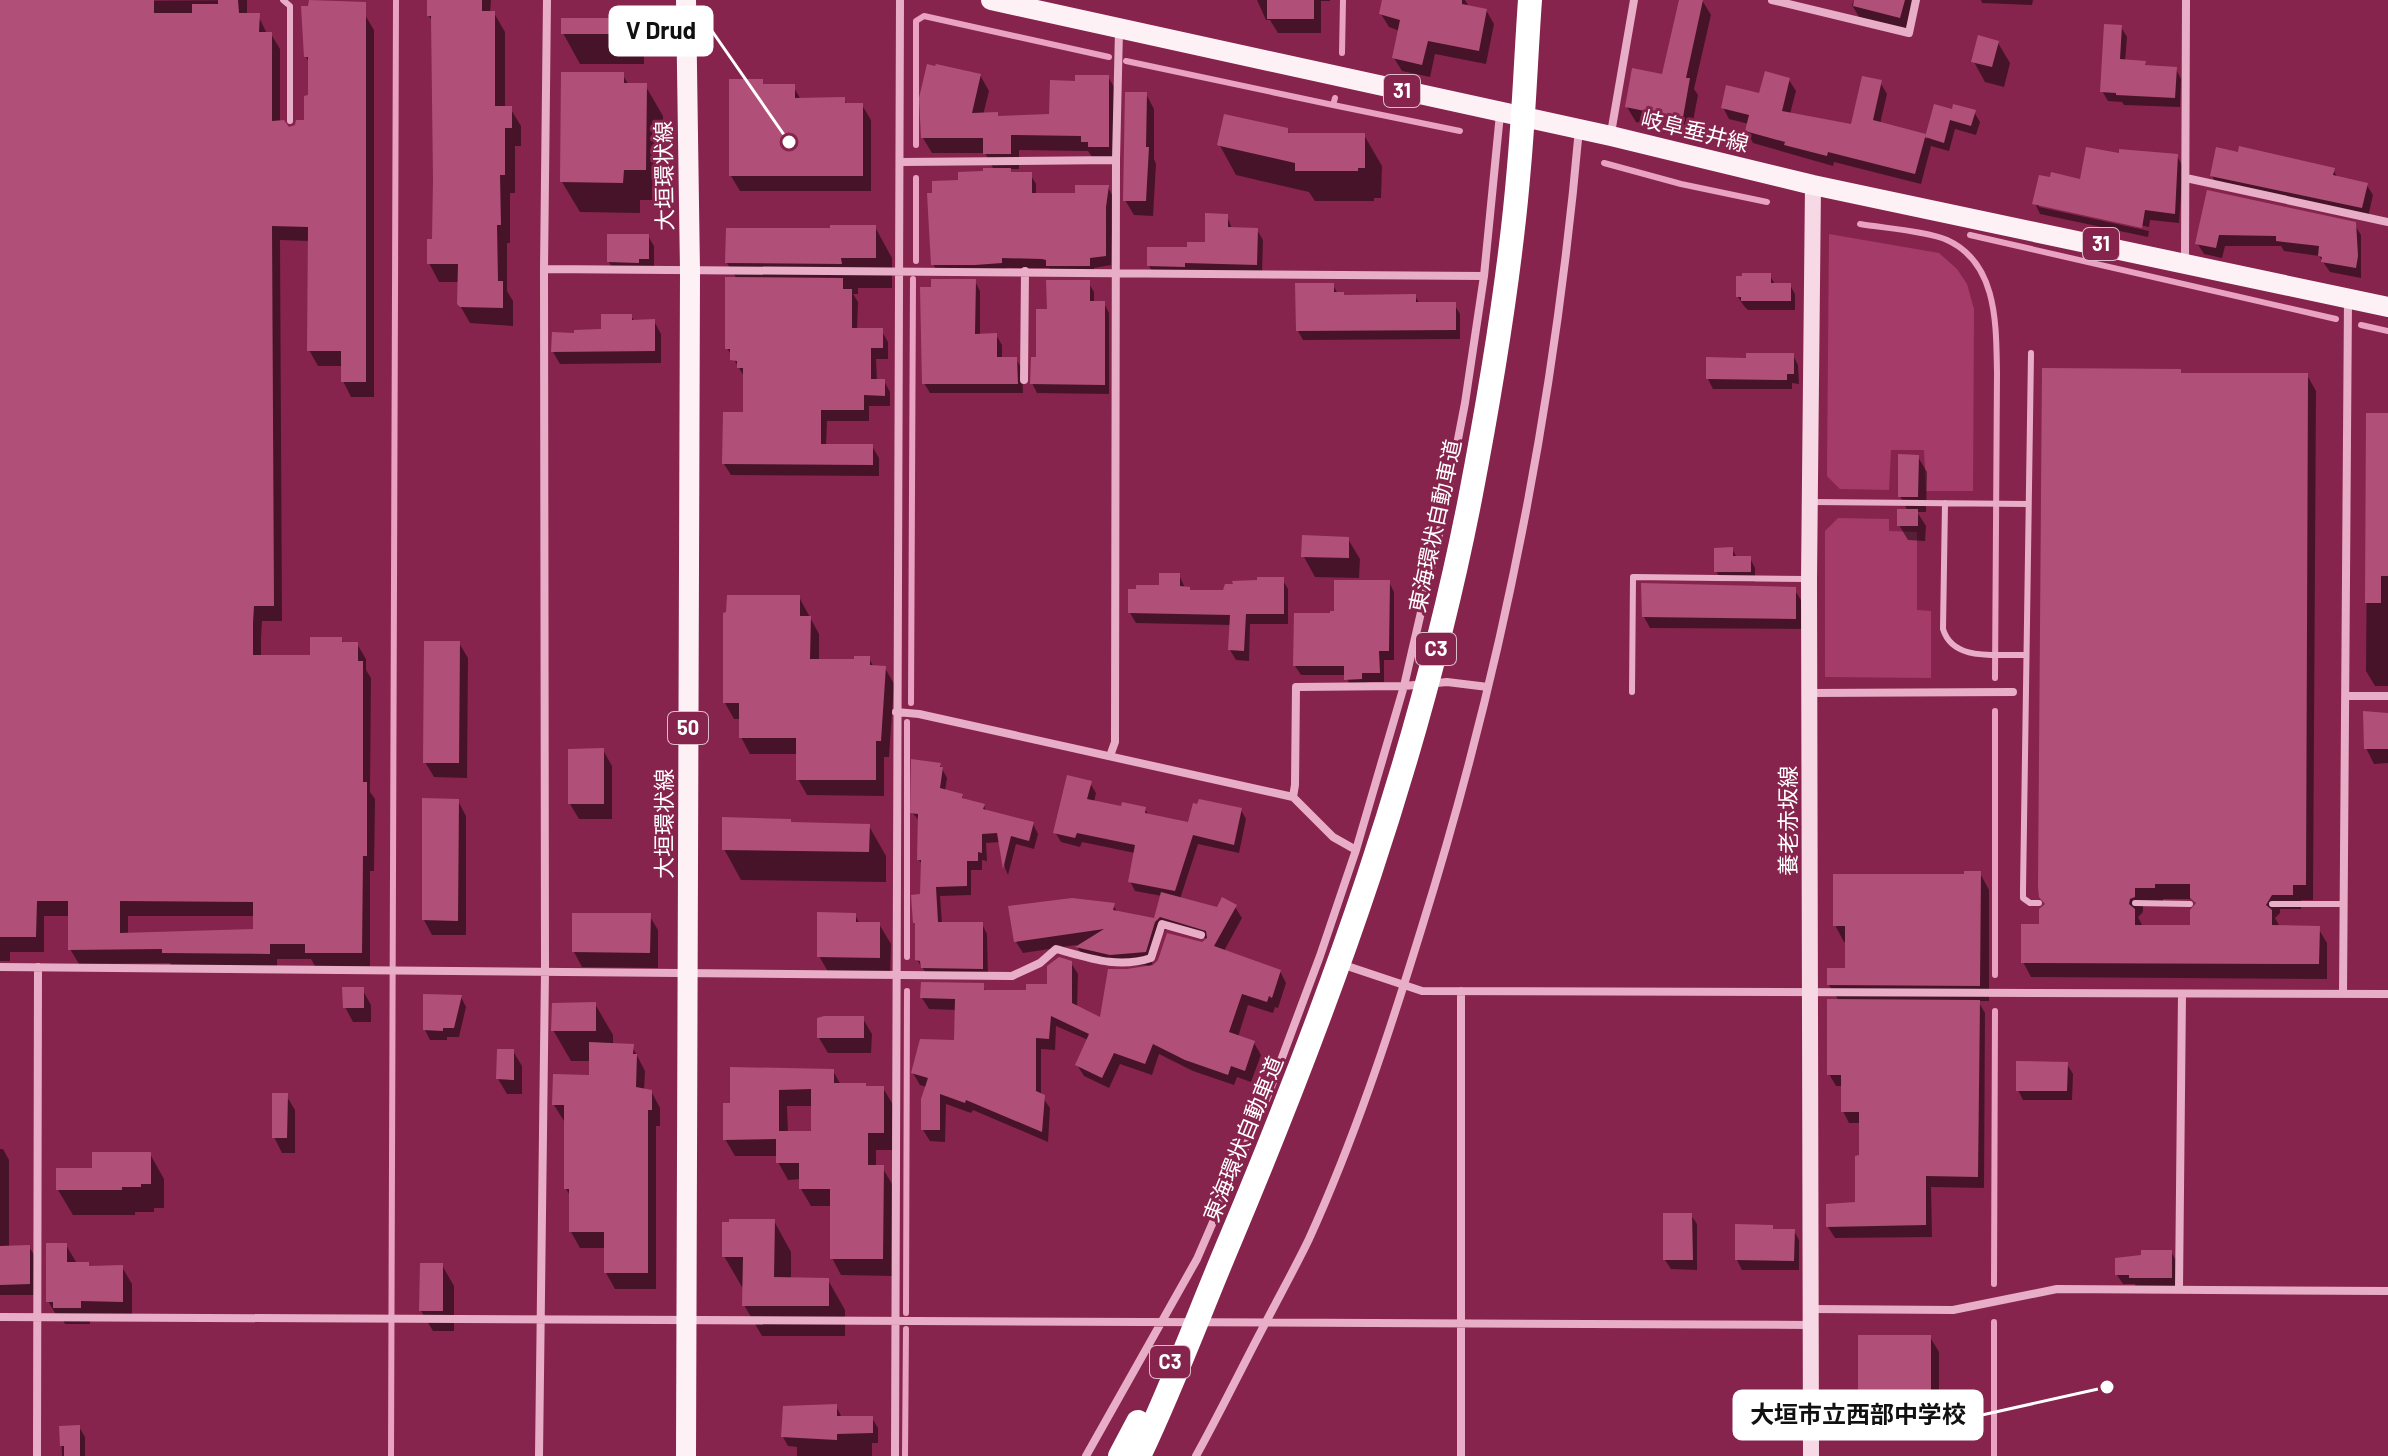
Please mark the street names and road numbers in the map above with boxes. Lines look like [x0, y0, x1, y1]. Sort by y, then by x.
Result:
road number: 31 [1384, 75, 1420, 107]
street label: 岐阜垂井線 [1639, 104, 1752, 156]
street label: 大垣環状線 [649, 121, 677, 231]
road number: 31 [2083, 228, 2119, 260]
street label: 東海環状自動車道 [1403, 437, 1465, 615]
road number: C3 [1416, 633, 1456, 665]
road number: 50 [668, 712, 708, 744]
street label: 養老赤坂線 [1774, 766, 1800, 876]
street label: 大垣環状線 [650, 769, 676, 879]
street label: 東海環状自動車道 [1197, 1052, 1287, 1225]
road number: C3 [1150, 1346, 1190, 1378]

